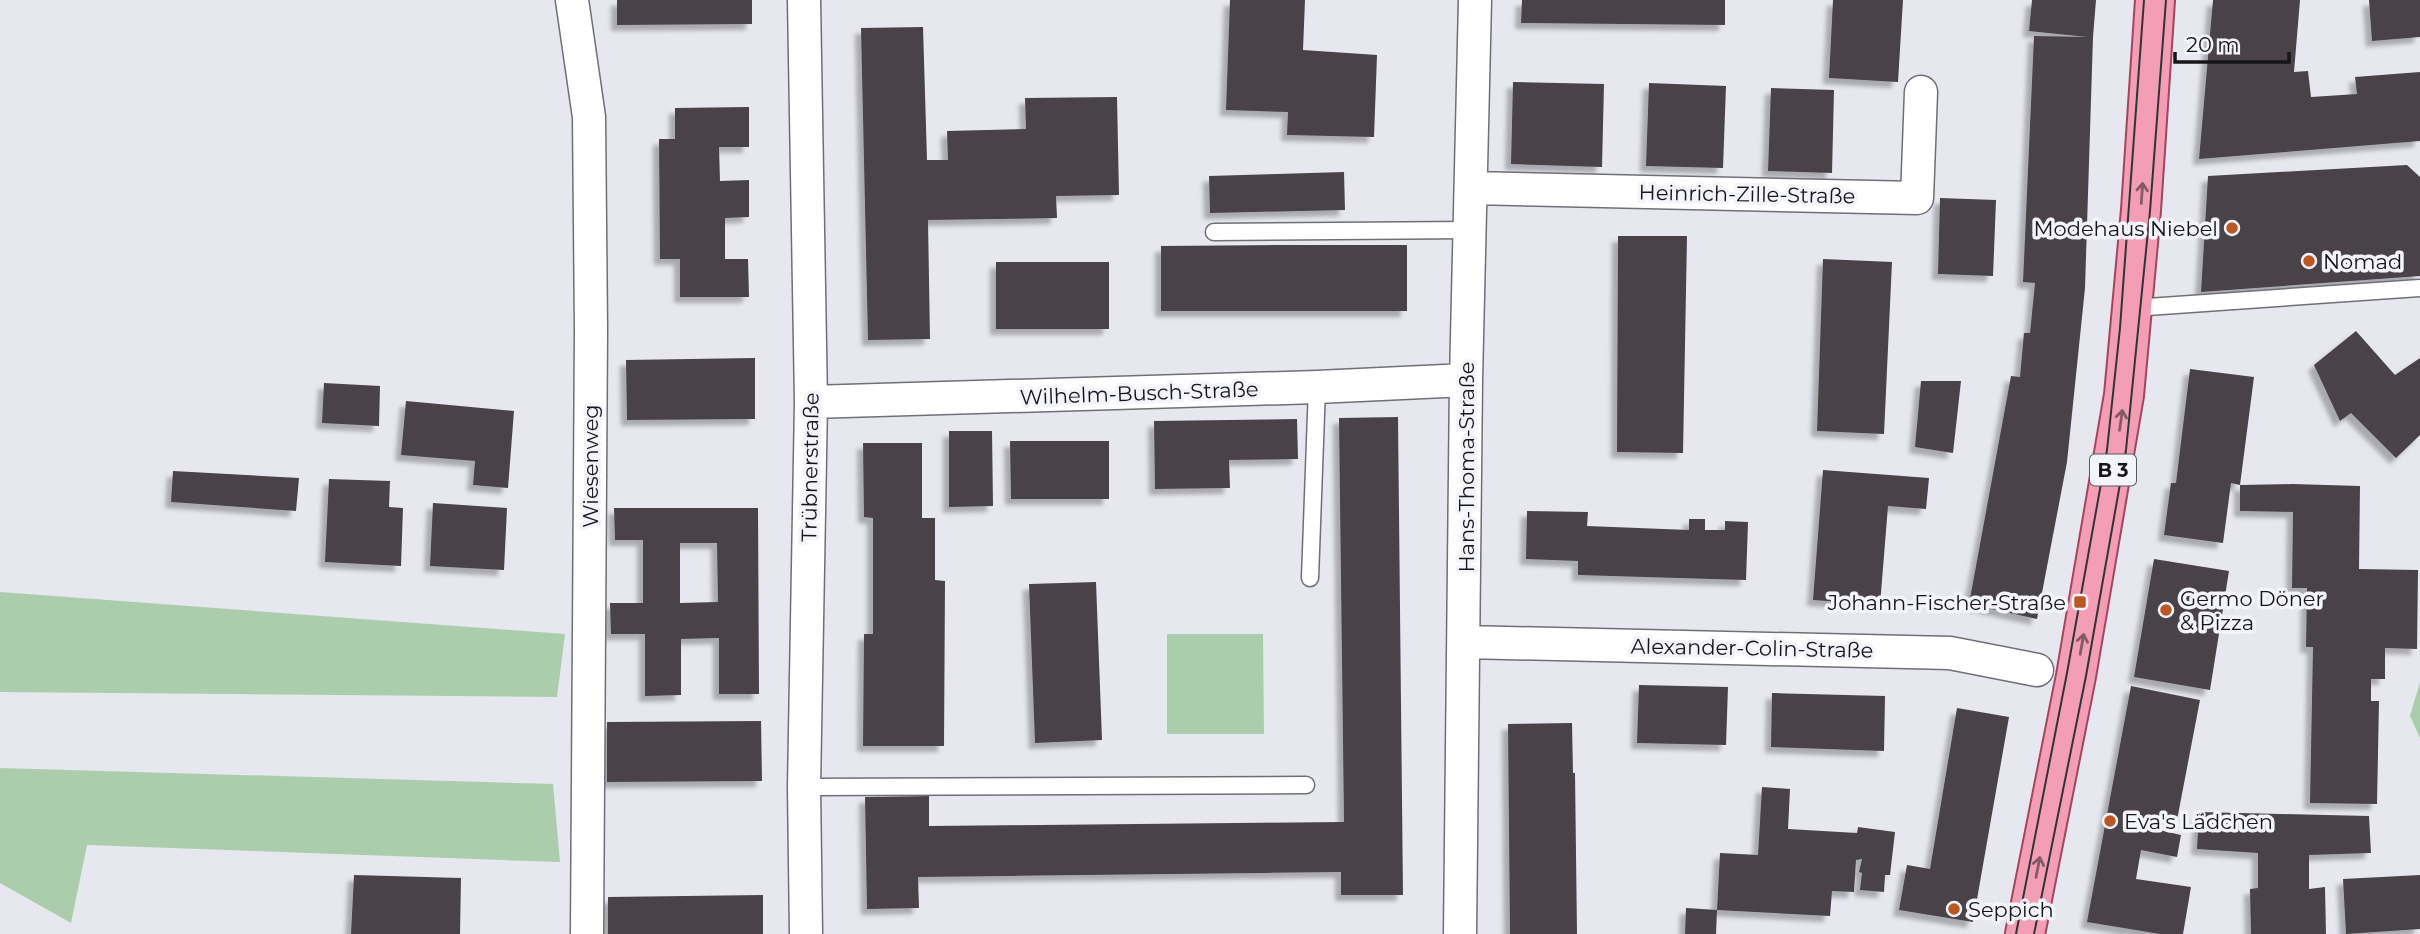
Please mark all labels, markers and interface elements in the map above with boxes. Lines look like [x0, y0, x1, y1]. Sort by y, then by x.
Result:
scale bar [2175, 21, 2289, 65]
text: 20 m [2186, 32, 2240, 57]
street label: Heinrich-Zille-Straße [1638, 180, 1856, 208]
one-way arrow [2136, 182, 2149, 205]
place label: Modehaus Niebel [2033, 216, 2218, 241]
marker: Modehaus Niebel [2224, 220, 2240, 236]
place label: Nomad [2323, 249, 2402, 274]
marker: Nomad [2301, 253, 2317, 269]
street label: Hans-Thoma-Straße [1454, 361, 1479, 573]
street label: Wilhelm-Busch-Straße [1019, 376, 1259, 410]
street label: Trübnerstraße [796, 392, 824, 542]
street label: Wiesenweg [578, 404, 603, 528]
one-way arrow [2114, 409, 2127, 432]
road number: B 3 [2090, 454, 2136, 485]
place label: Germo Döner & Pizza [2180, 586, 2324, 635]
place label: Johann-Fischer-Straße [1827, 590, 2066, 615]
marker: Johann-Fischer-Straße [2072, 594, 2088, 610]
marker: Germo Döner & Pizza [2158, 602, 2174, 618]
street label: Alexander-Colin-Straße [1630, 633, 1874, 663]
one-way arrow [2076, 633, 2089, 656]
place label: Eva's Lädchen [2124, 809, 2273, 834]
marker: Eva's Lädchen [2102, 813, 2118, 829]
one-way arrow [2032, 856, 2046, 879]
place label: Seppich [1968, 897, 2054, 922]
marker: Seppich [1946, 901, 1962, 917]

